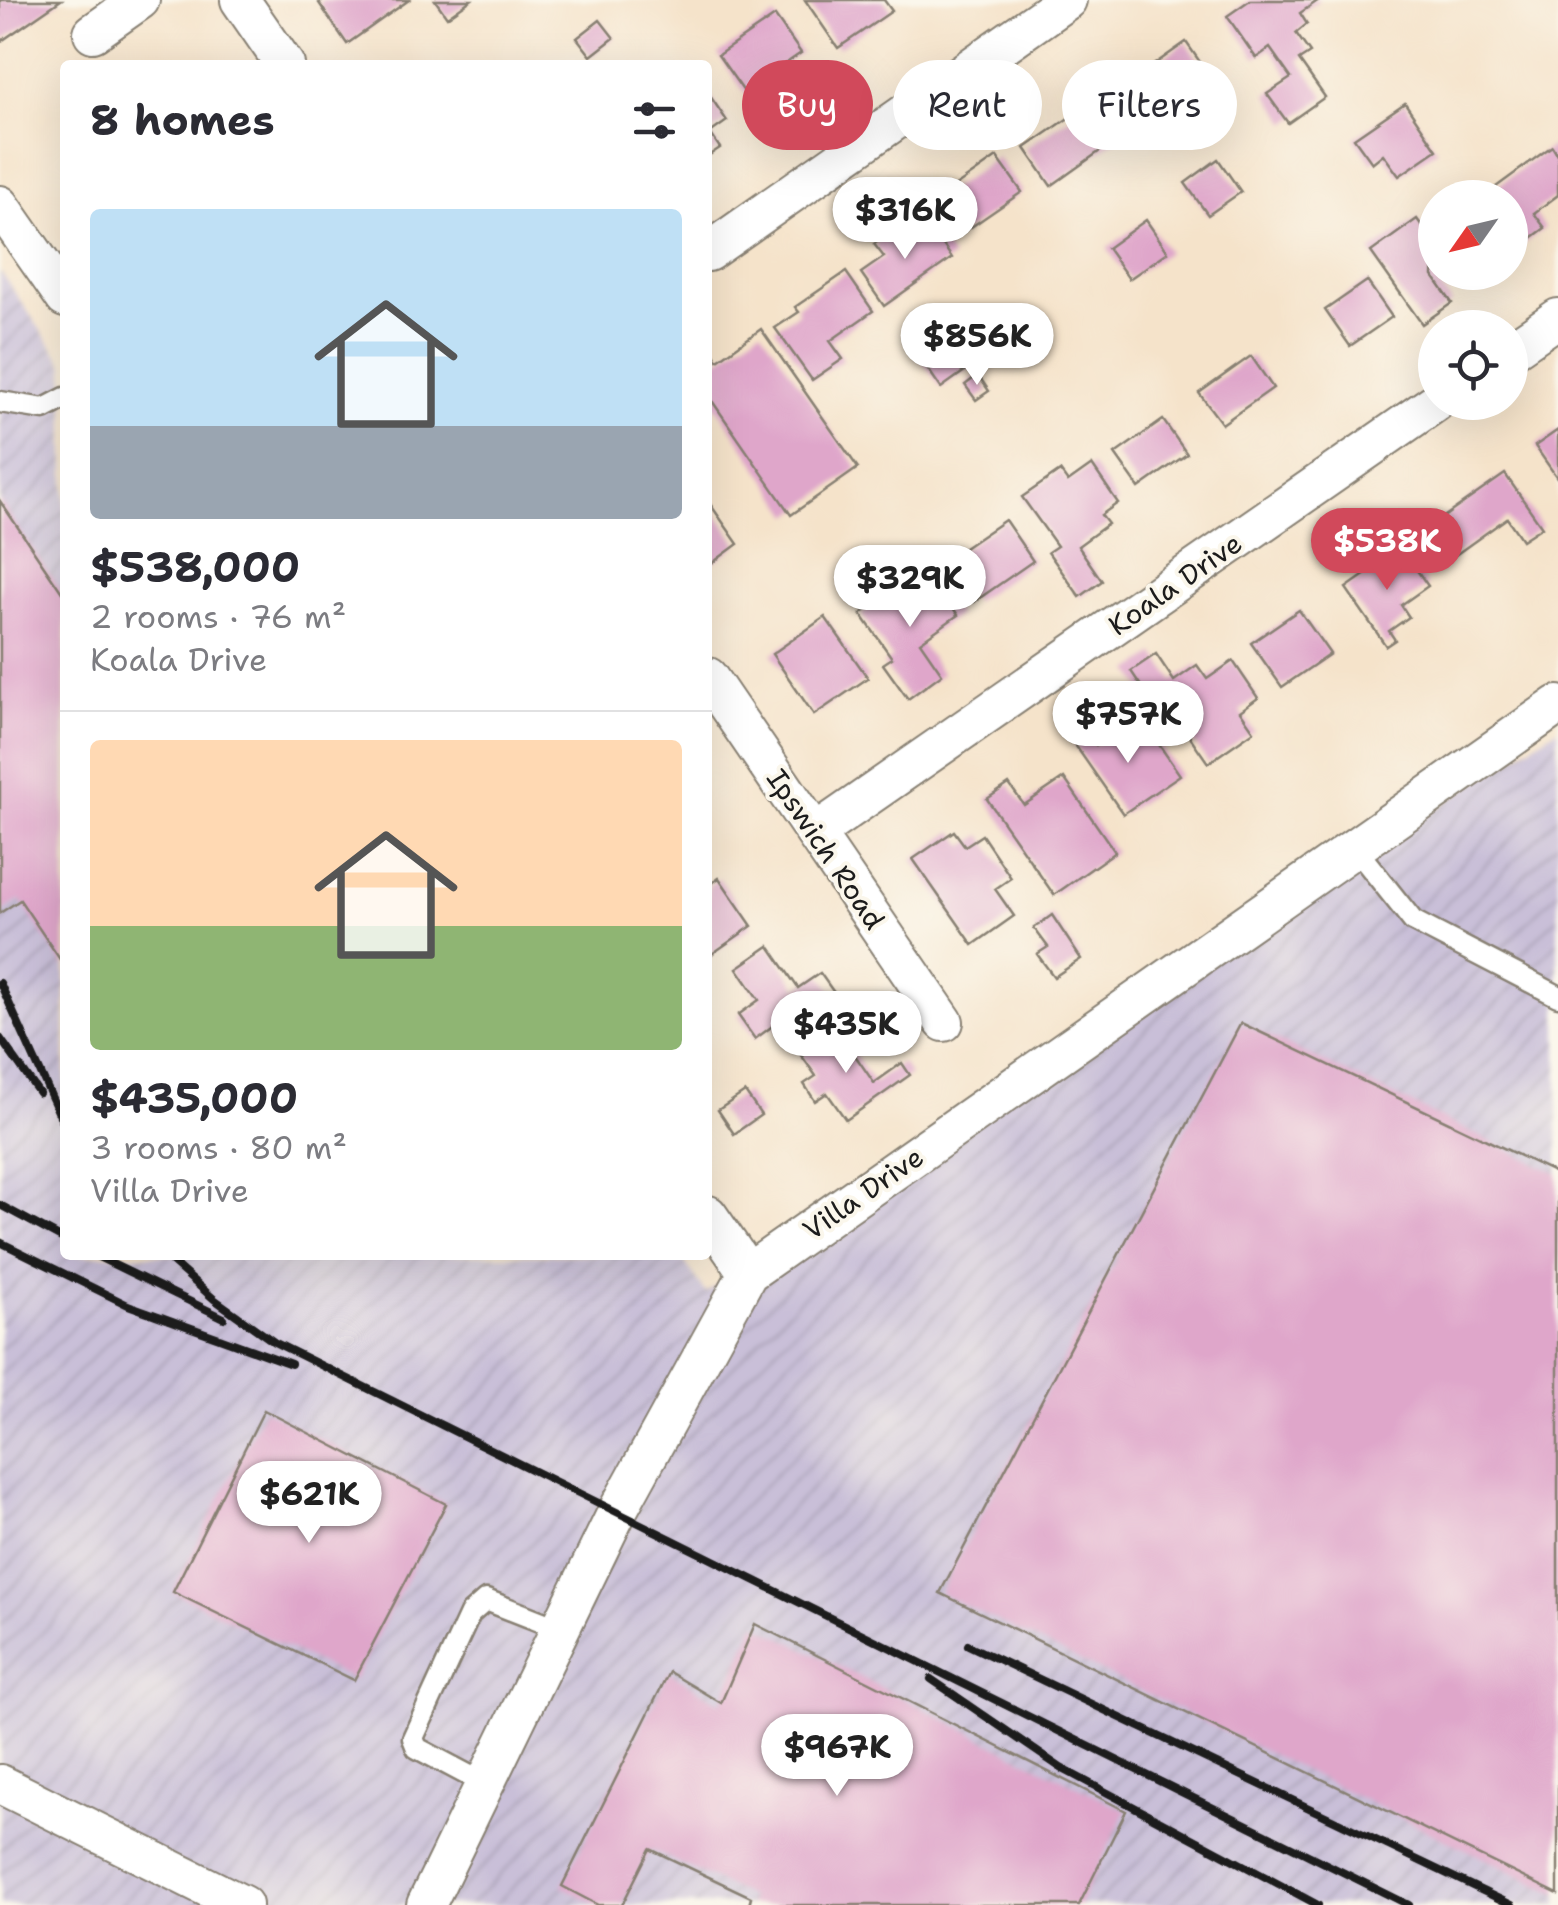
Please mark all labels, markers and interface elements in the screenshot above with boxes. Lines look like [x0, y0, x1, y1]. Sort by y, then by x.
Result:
chip: Buy [742, 60, 873, 150]
chip: Rent [893, 60, 1042, 150]
chip: Filters [1062, 60, 1237, 150]
text: 8 homes [90, 92, 275, 148]
icon: filters [627, 93, 682, 148]
pin: $316K [835, 177, 975, 262]
north arrow [1418, 180, 1528, 290]
map controls [1418, 180, 1528, 420]
text: $316K [855, 188, 955, 231]
icon: home [296, 274, 476, 454]
pin: $856K [907, 303, 1047, 388]
button: locate [1418, 310, 1528, 420]
text: $856K [923, 314, 1031, 357]
pin: $538K [1317, 508, 1457, 593]
text: $538K [1333, 519, 1441, 562]
street label: Koala Drive [1101, 524, 1249, 644]
text: $538,000 [90, 539, 300, 595]
pin: $329K [840, 545, 980, 630]
text: $329K [856, 556, 964, 599]
text: 2 rooms · 76 m² [90, 595, 346, 638]
text: Koala Drive [90, 638, 267, 681]
pin: $757K [1058, 681, 1198, 766]
text: $757K [1075, 692, 1181, 735]
street label: Ipswich Road [758, 761, 894, 937]
icon: home [296, 805, 476, 985]
pin: $435K [776, 991, 916, 1076]
text: $435K [793, 1002, 899, 1045]
text: $435,000 [90, 1070, 298, 1126]
text: 3 rooms · 80 m² [90, 1126, 347, 1169]
street label: Villa Drive [795, 1138, 931, 1248]
text: Villa Drive [90, 1169, 249, 1212]
pin: $621K [239, 1461, 379, 1546]
text: $621K [259, 1472, 359, 1515]
pin: $967K [767, 1714, 907, 1799]
text: $967K [783, 1725, 891, 1768]

